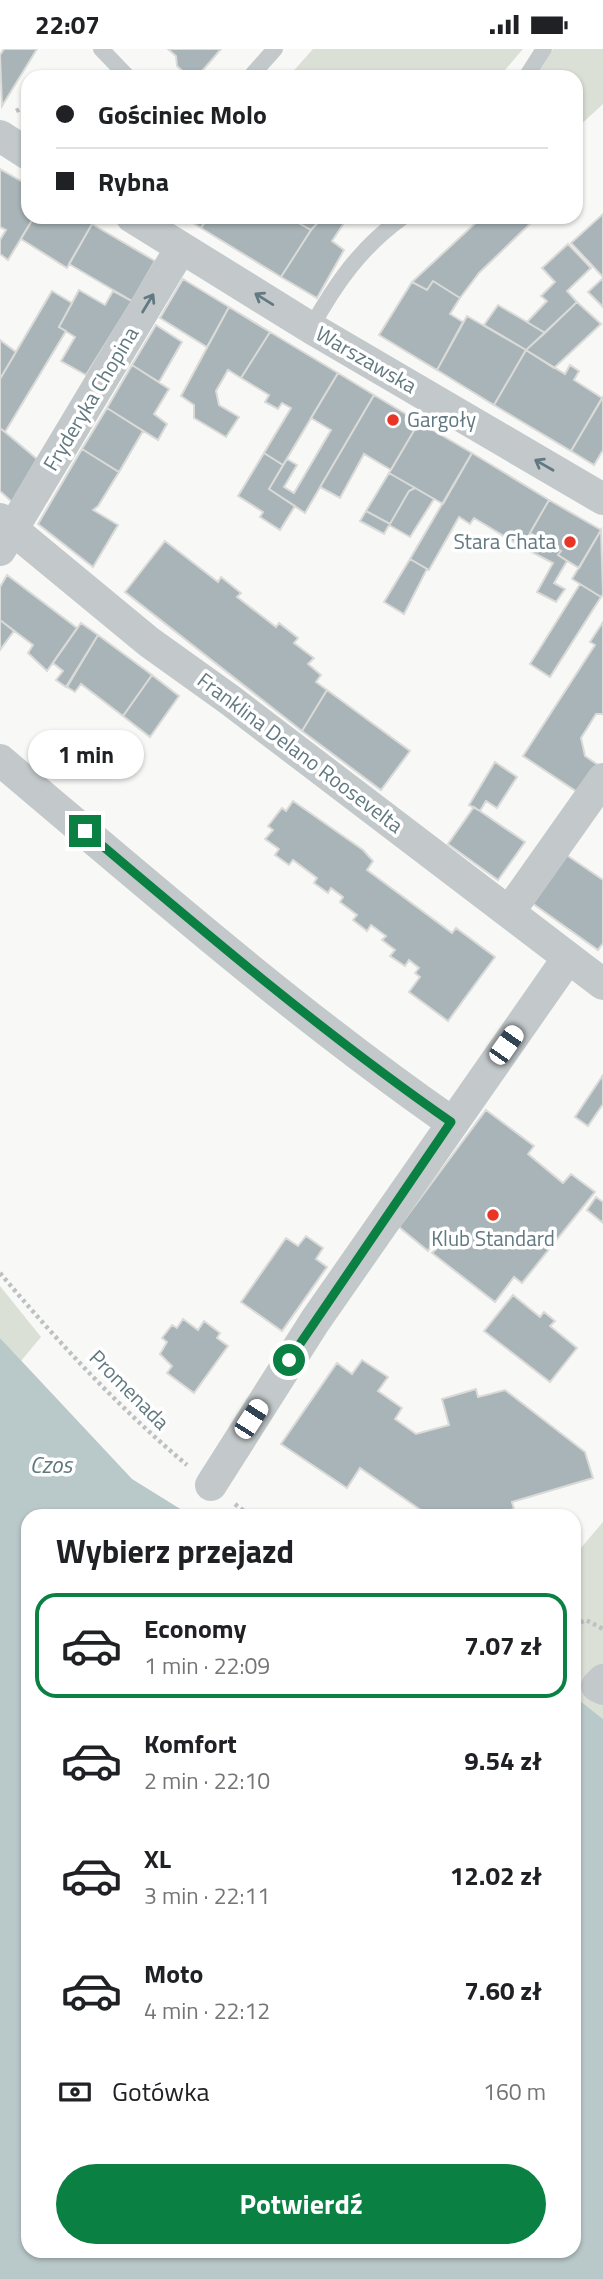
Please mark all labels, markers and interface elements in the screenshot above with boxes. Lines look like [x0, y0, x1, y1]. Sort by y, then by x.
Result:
text: 22:07 [35, 5, 100, 44]
text: Gościniec Molo [98, 95, 267, 134]
text: Rybna [98, 162, 169, 201]
one-way arrow [254, 292, 274, 306]
one-way arrow [142, 293, 156, 313]
street label: Warszawska [310, 317, 423, 401]
street label: Fryderyka Chopina [34, 320, 146, 477]
place label: Gargoły [407, 403, 476, 435]
marker: Gargoły [385, 412, 401, 428]
one-way arrow [535, 457, 555, 471]
place label: Stara Chata [453, 525, 556, 557]
marker: Stara Chata [562, 534, 578, 550]
street label: Franklina Delano Roosevelta [191, 664, 411, 841]
callout: 1 min [27, 729, 143, 779]
text: 1 min [58, 737, 114, 772]
route end [69, 815, 101, 847]
car [486, 1022, 527, 1068]
marker: Klub Standard [485, 1207, 501, 1223]
place label: Klub Standard [431, 1222, 555, 1254]
street label: Promenada [82, 1342, 177, 1437]
route start [273, 1344, 305, 1376]
car [231, 1396, 272, 1442]
water label: Czos [30, 1447, 74, 1482]
text: Wybierz przejazd [56, 1527, 294, 1575]
text: Economy [144, 1609, 246, 1648]
icon: car [60, 1614, 123, 1677]
text: 7.07 zł [464, 1626, 542, 1665]
text: 1 min · 22:09 [144, 1648, 270, 1683]
text: Komfort [144, 1724, 237, 1763]
icon: car [60, 1729, 123, 1792]
text: 9.54 zł [464, 1741, 542, 1780]
text: 2 min · 22:10 [144, 1763, 270, 1798]
text: XL [144, 1839, 171, 1878]
icon: car [60, 1844, 123, 1907]
text: 12.02 zł [450, 1856, 542, 1895]
text: 3 min · 22:11 [144, 1878, 270, 1913]
text: Moto [144, 1954, 203, 1993]
icon: car [60, 1959, 123, 2022]
text: 7.60 zł [464, 1971, 542, 2010]
text: 4 min · 22:12 [144, 1993, 270, 2028]
text: Gotówka [112, 2072, 210, 2111]
icon: cash [56, 2073, 94, 2111]
text: 160 m [483, 2074, 546, 2109]
button: Potwierdź [56, 2164, 546, 2244]

